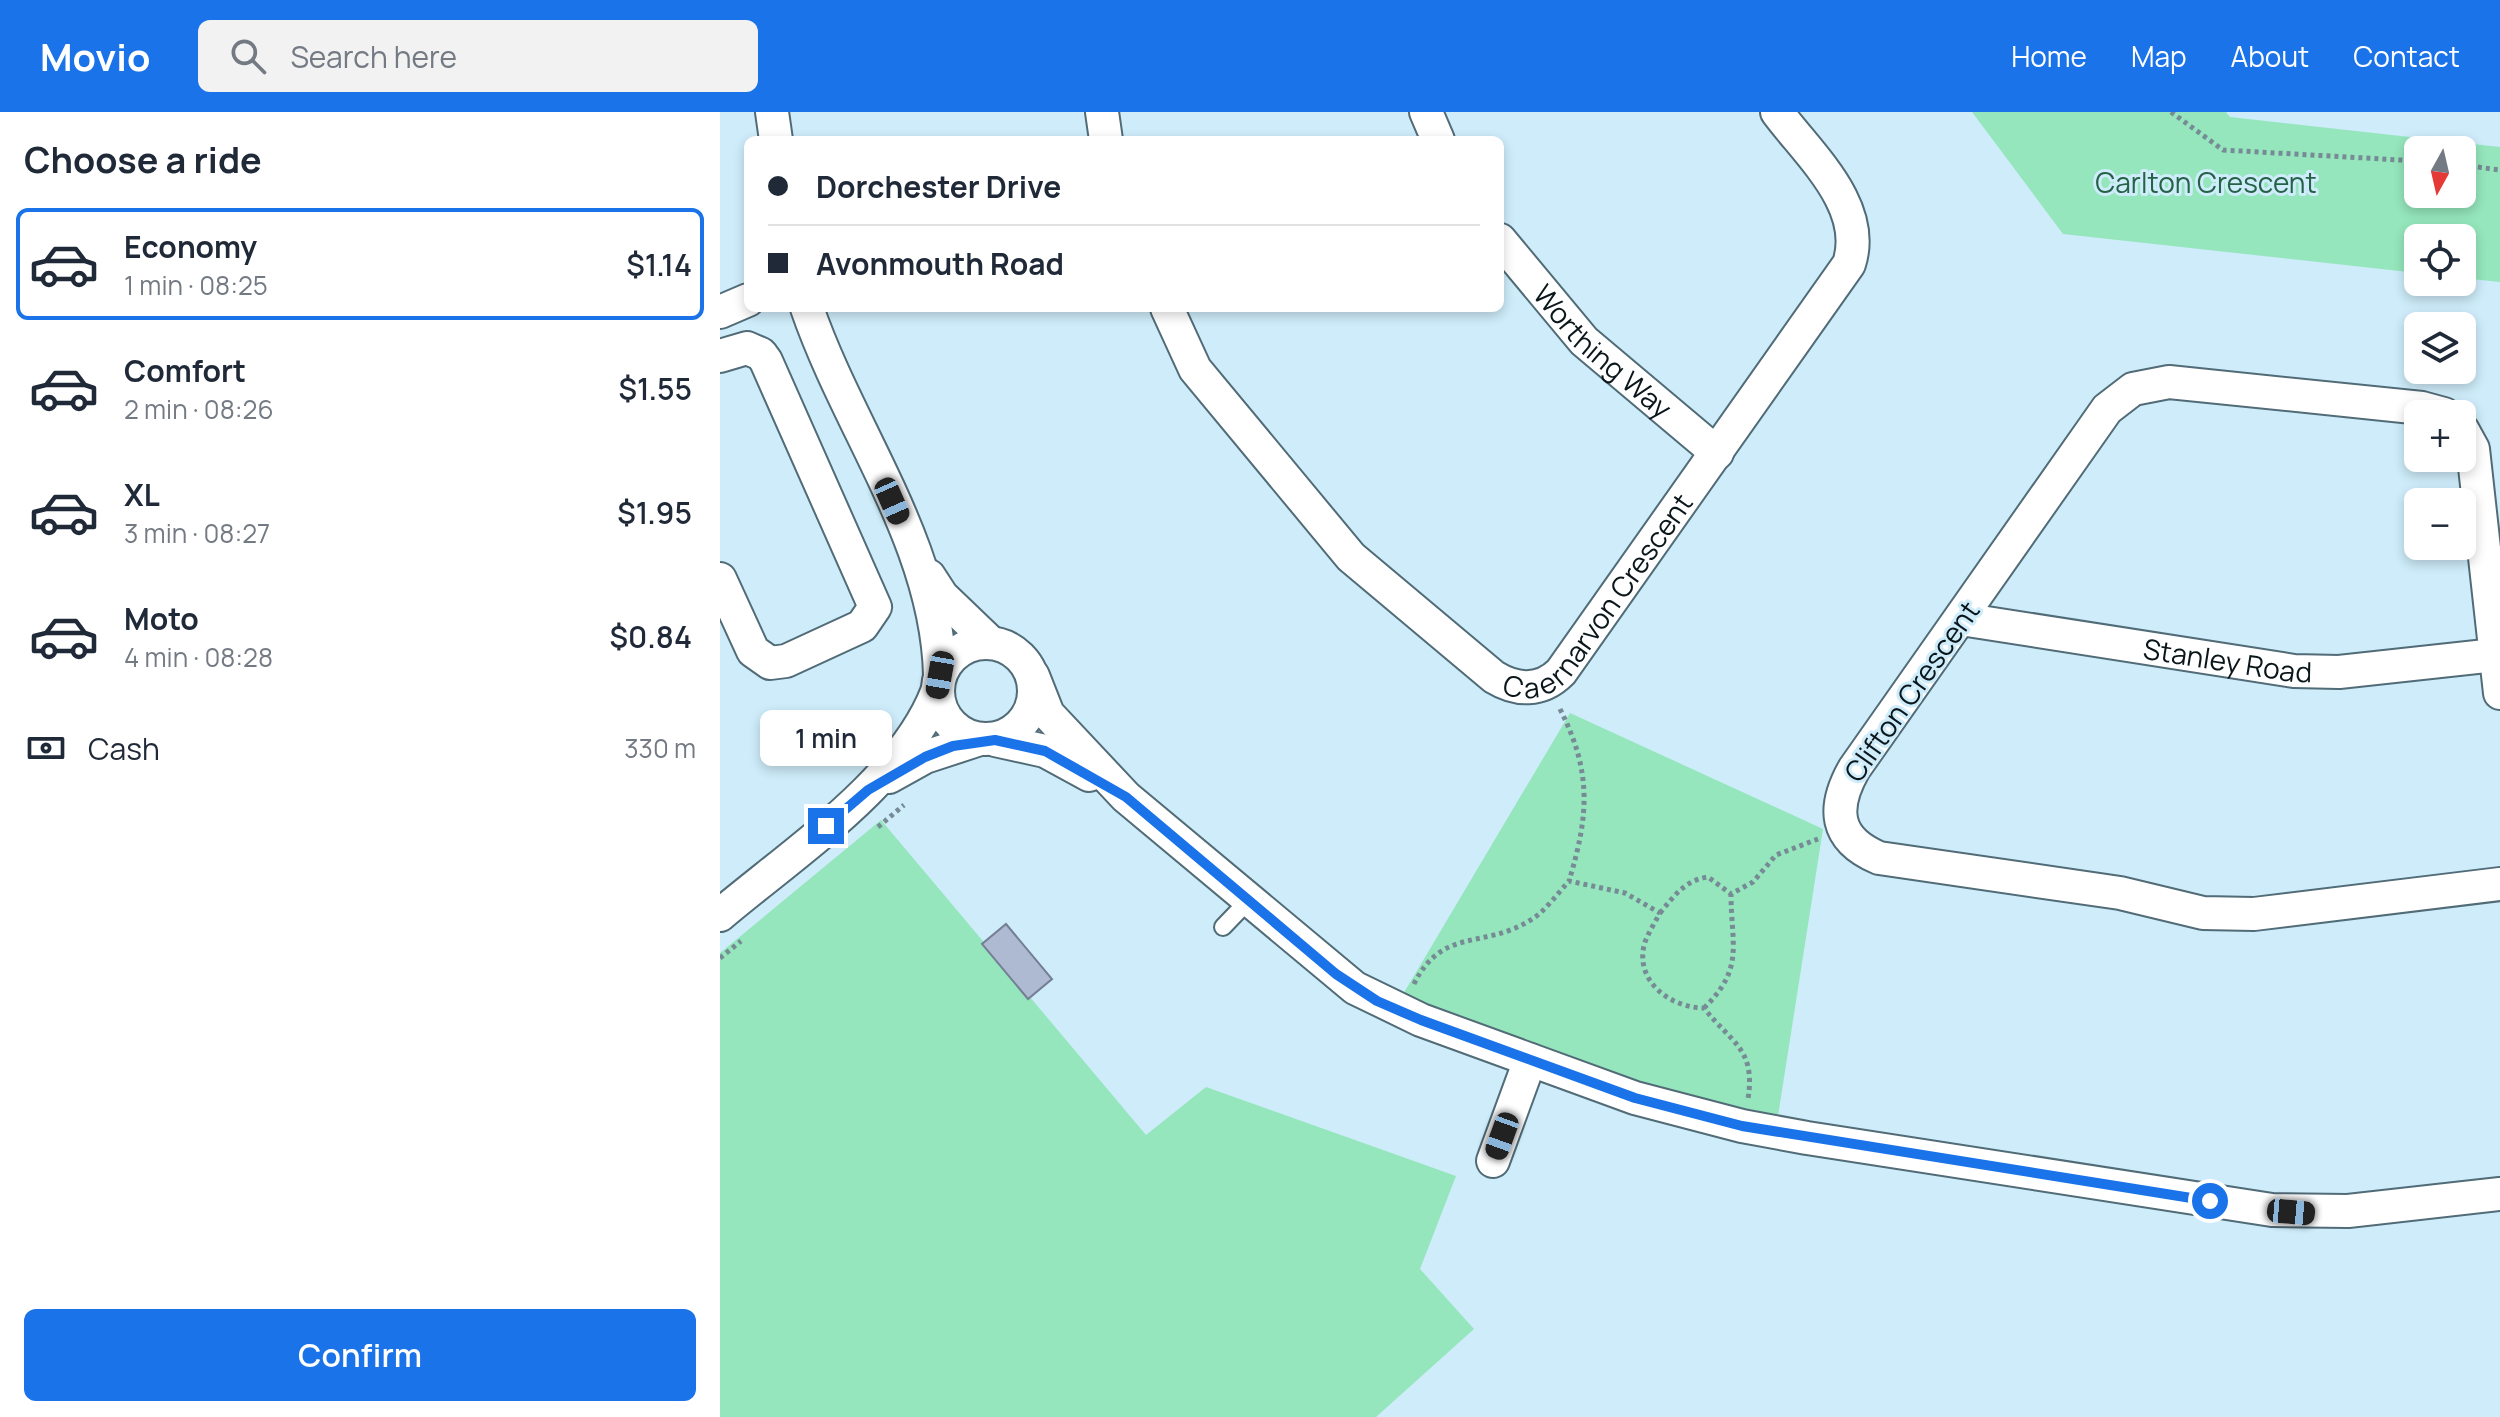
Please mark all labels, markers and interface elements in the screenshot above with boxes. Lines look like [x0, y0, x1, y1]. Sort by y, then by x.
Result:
search box [198, 20, 758, 92]
text: Movio [40, 30, 150, 82]
icon: search [226, 34, 270, 78]
text: Search here [290, 36, 457, 77]
text: Home [2011, 37, 2087, 75]
text: Map [2131, 37, 2187, 75]
text: About [2231, 37, 2309, 75]
text: Contact [2353, 37, 2460, 75]
text: Choose a ride [24, 135, 262, 184]
north arrow [2404, 136, 2476, 208]
map controls [2404, 136, 2476, 560]
park label: Carlton Crescent [2095, 163, 2317, 201]
text: Dorchester Drive [816, 166, 1061, 207]
button: locate [2404, 224, 2476, 296]
text: Economy [124, 226, 257, 267]
icon: car [28, 228, 100, 300]
text: Avonmouth Road [816, 243, 1064, 284]
text: $1.14 [626, 244, 692, 285]
text: 1 min · 08:25 [124, 267, 268, 303]
street label: Worthing Way [1525, 276, 1681, 427]
button: layers [2404, 312, 2476, 384]
text: Comfort [124, 350, 246, 391]
icon: car [28, 352, 100, 424]
text: $1.55 [618, 368, 692, 409]
text: 2 min · 08:26 [124, 391, 274, 427]
button: + [2404, 400, 2476, 472]
text: XL [124, 474, 160, 515]
car [871, 474, 913, 528]
icon: car [28, 476, 100, 548]
street label: Caernarvon Crescent [1499, 485, 1701, 707]
button: − [2404, 488, 2476, 560]
text: $1.95 [617, 492, 692, 533]
text: 3 min · 08:27 [124, 515, 270, 551]
street label: Clifton Crescent [1835, 593, 1987, 789]
text: Moto [124, 598, 199, 639]
icon: car [28, 600, 100, 672]
text: $0.84 [610, 616, 692, 657]
street label: Stanley Road [2141, 629, 2312, 690]
text: 4 min · 08:28 [124, 639, 273, 675]
car [924, 649, 956, 701]
callout: 1 min [760, 710, 892, 766]
text: 1 min [795, 720, 857, 756]
icon: cash [24, 726, 68, 770]
text: Cash [88, 728, 160, 769]
text: 330 m [624, 730, 696, 766]
route end [808, 808, 844, 844]
car [1483, 1109, 1521, 1163]
route start [2192, 1183, 2228, 1219]
car [2266, 1198, 2316, 1226]
button: Confirm [24, 1309, 696, 1401]

